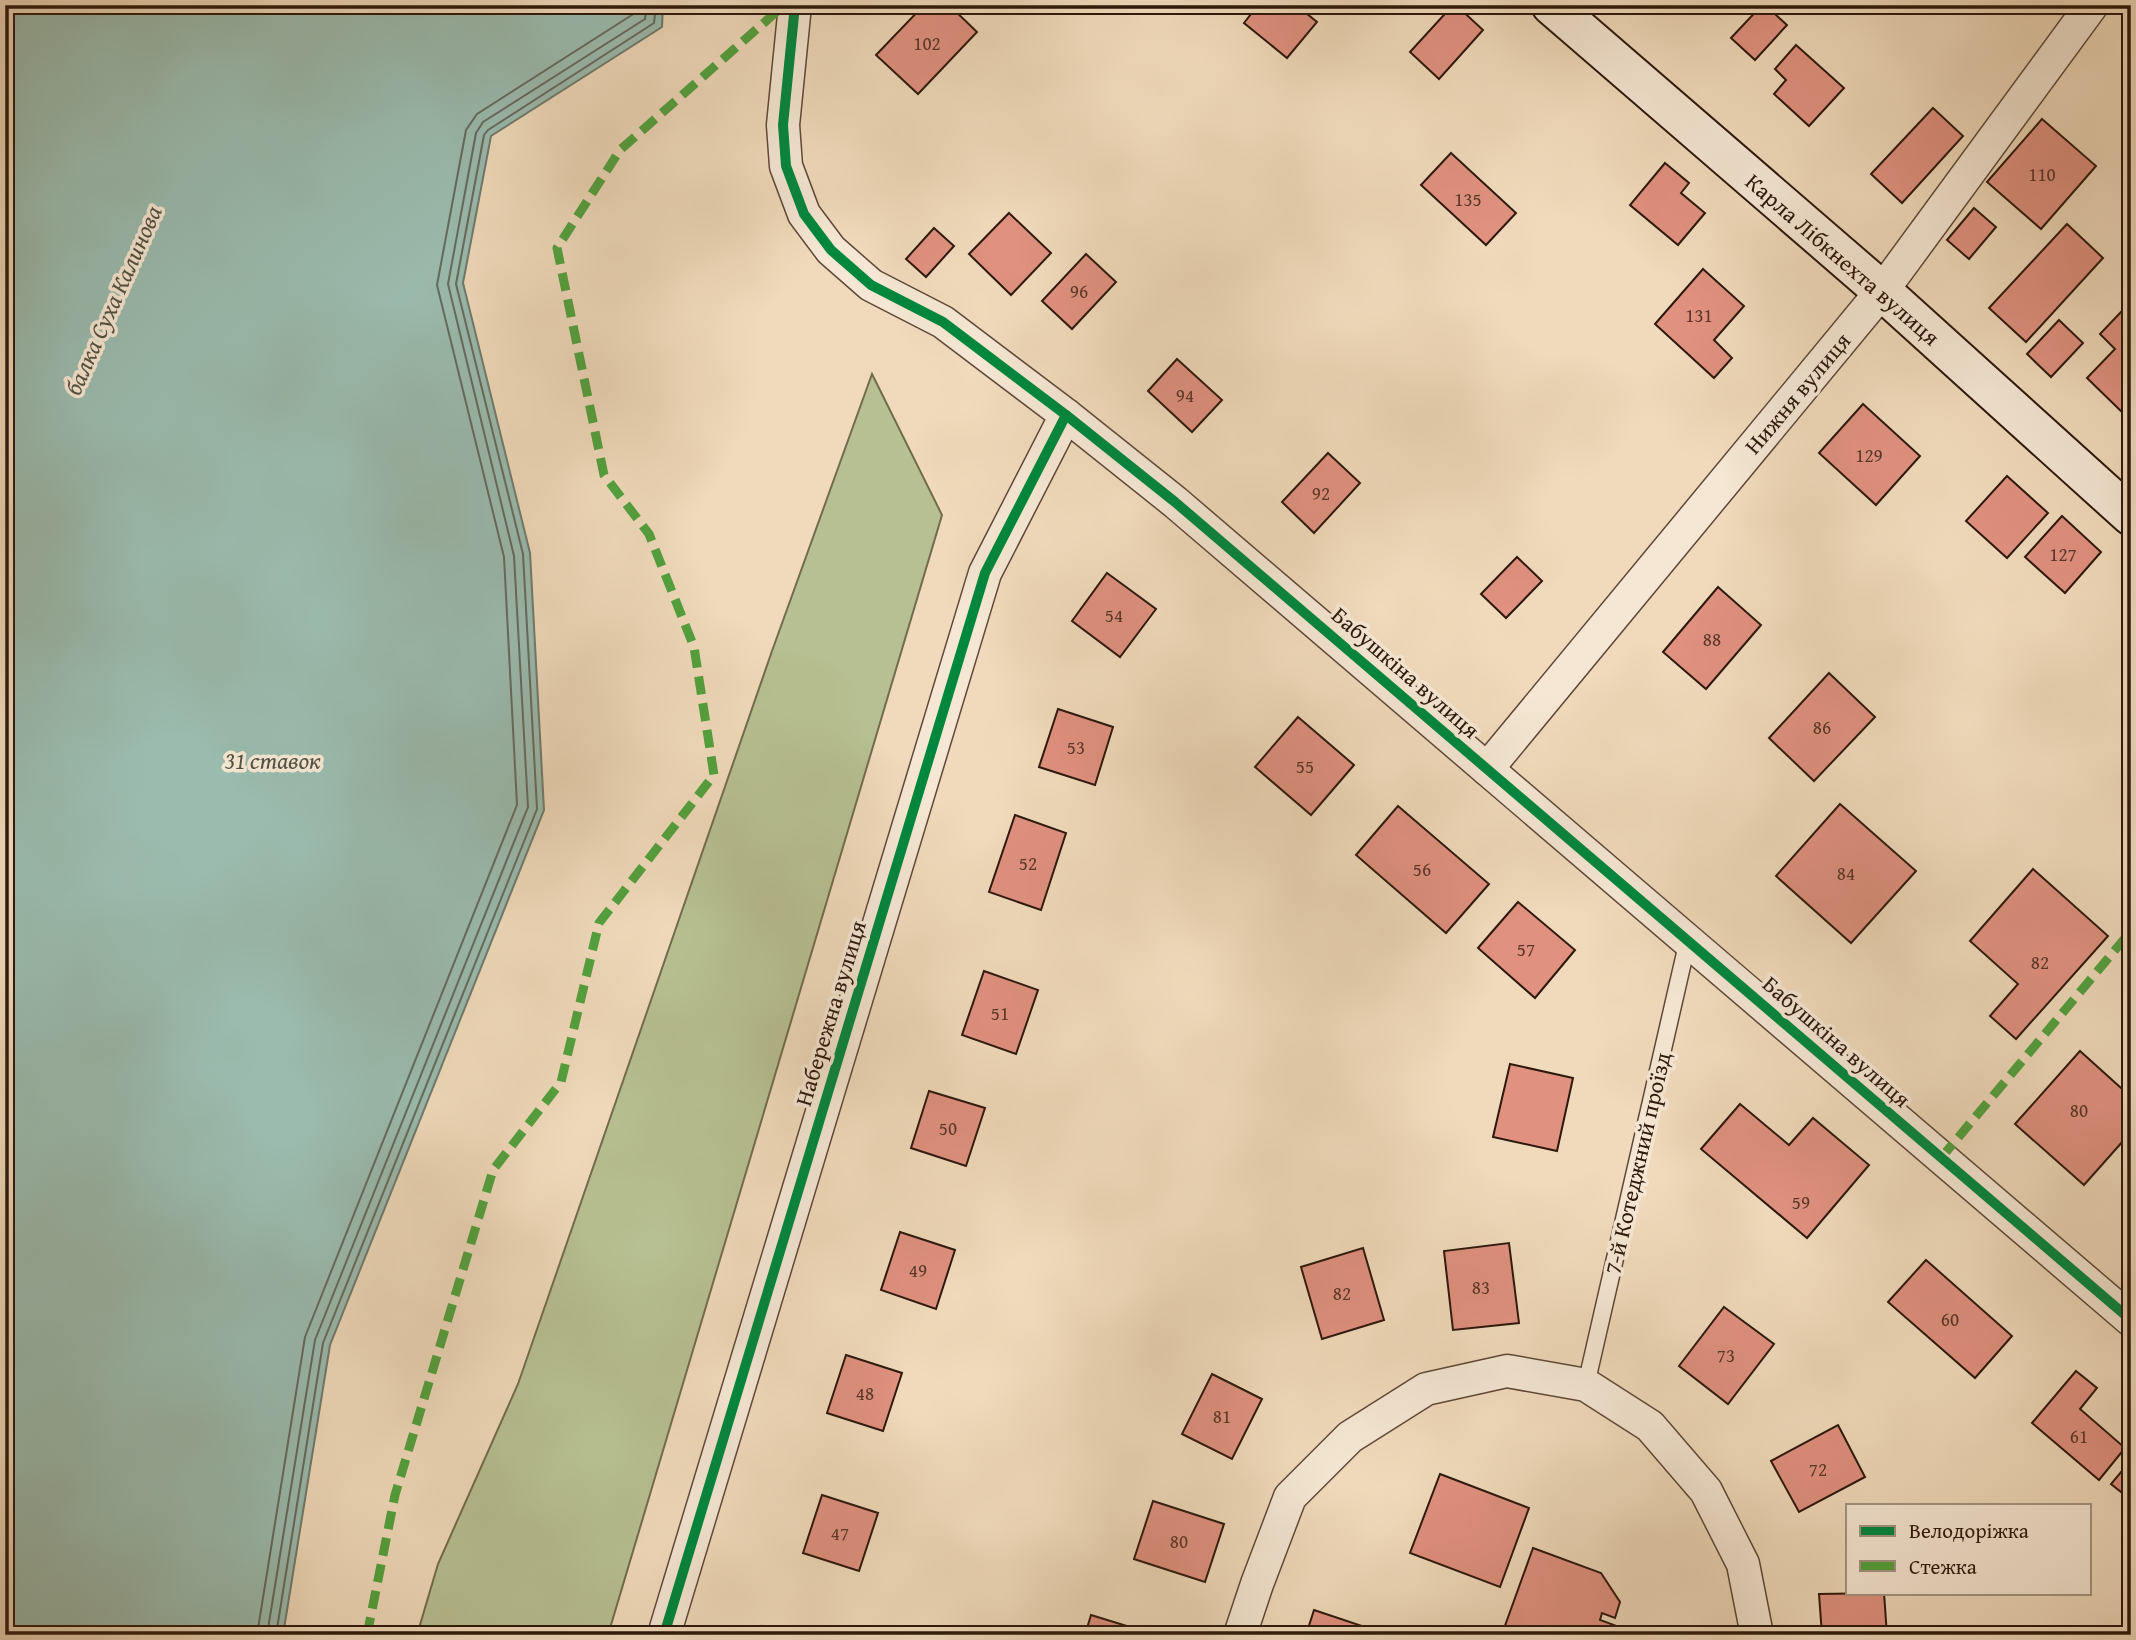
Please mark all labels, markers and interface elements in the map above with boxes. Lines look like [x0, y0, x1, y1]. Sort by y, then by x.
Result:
house number: 102 [913, 29, 941, 57]
house number: 110 [2028, 160, 2056, 188]
street label: Карла Лібкнехта вулиця [1739, 165, 1948, 353]
house number: 135 [1454, 185, 1482, 213]
water label: балка Суха Калинова [56, 200, 170, 400]
house number: 96 [1070, 277, 1088, 305]
house number: 131 [1685, 301, 1713, 329]
street label: Нижня вулиця [1736, 325, 1858, 461]
house number: 94 [1176, 381, 1194, 409]
house number: 129 [1855, 441, 1883, 469]
house number: 92 [1312, 479, 1330, 507]
house number: 127 [2049, 540, 2077, 568]
street label: Бабушкіна вулиця [1325, 598, 1488, 746]
house number: 54 [1105, 601, 1123, 629]
house number: 88 [1703, 625, 1721, 653]
house number: 86 [1813, 713, 1831, 741]
house number: 53 [1067, 733, 1085, 761]
water label: 31 ставок [224, 743, 321, 778]
house number: 55 [1296, 752, 1314, 780]
house number: 52 [1019, 849, 1037, 877]
house number: 56 [1413, 855, 1431, 883]
house number: 84 [1837, 859, 1855, 887]
street label: Набережна вулиця [786, 916, 874, 1110]
house number: 57 [1517, 935, 1535, 963]
house number: 82 [2031, 948, 2049, 976]
street label: Бабушкіна вулиця [1756, 967, 1919, 1115]
house number: 51 [991, 999, 1009, 1027]
street label: 7-й Котеджний проїзд [1595, 1048, 1679, 1277]
house number: 80 [2070, 1096, 2088, 1124]
house number: 50 [939, 1114, 957, 1142]
house number: 59 [1792, 1188, 1810, 1216]
house number: 49 [909, 1256, 927, 1284]
house number: 83 [1472, 1273, 1490, 1301]
house number: 82 [1333, 1279, 1351, 1307]
house number: 60 [1941, 1305, 1959, 1333]
house number: 73 [1717, 1341, 1735, 1369]
house number: 48 [856, 1379, 874, 1407]
house number: 81 [1213, 1402, 1231, 1430]
house number: 61 [2070, 1422, 2088, 1450]
house number: 72 [1809, 1455, 1827, 1483]
legend [1846, 1504, 2090, 1594]
text: Велодоріжка [1909, 1515, 2029, 1546]
house number: 47 [831, 1519, 849, 1547]
house number: 80 [1170, 1527, 1188, 1555]
text: Стежка [1909, 1551, 1977, 1582]

